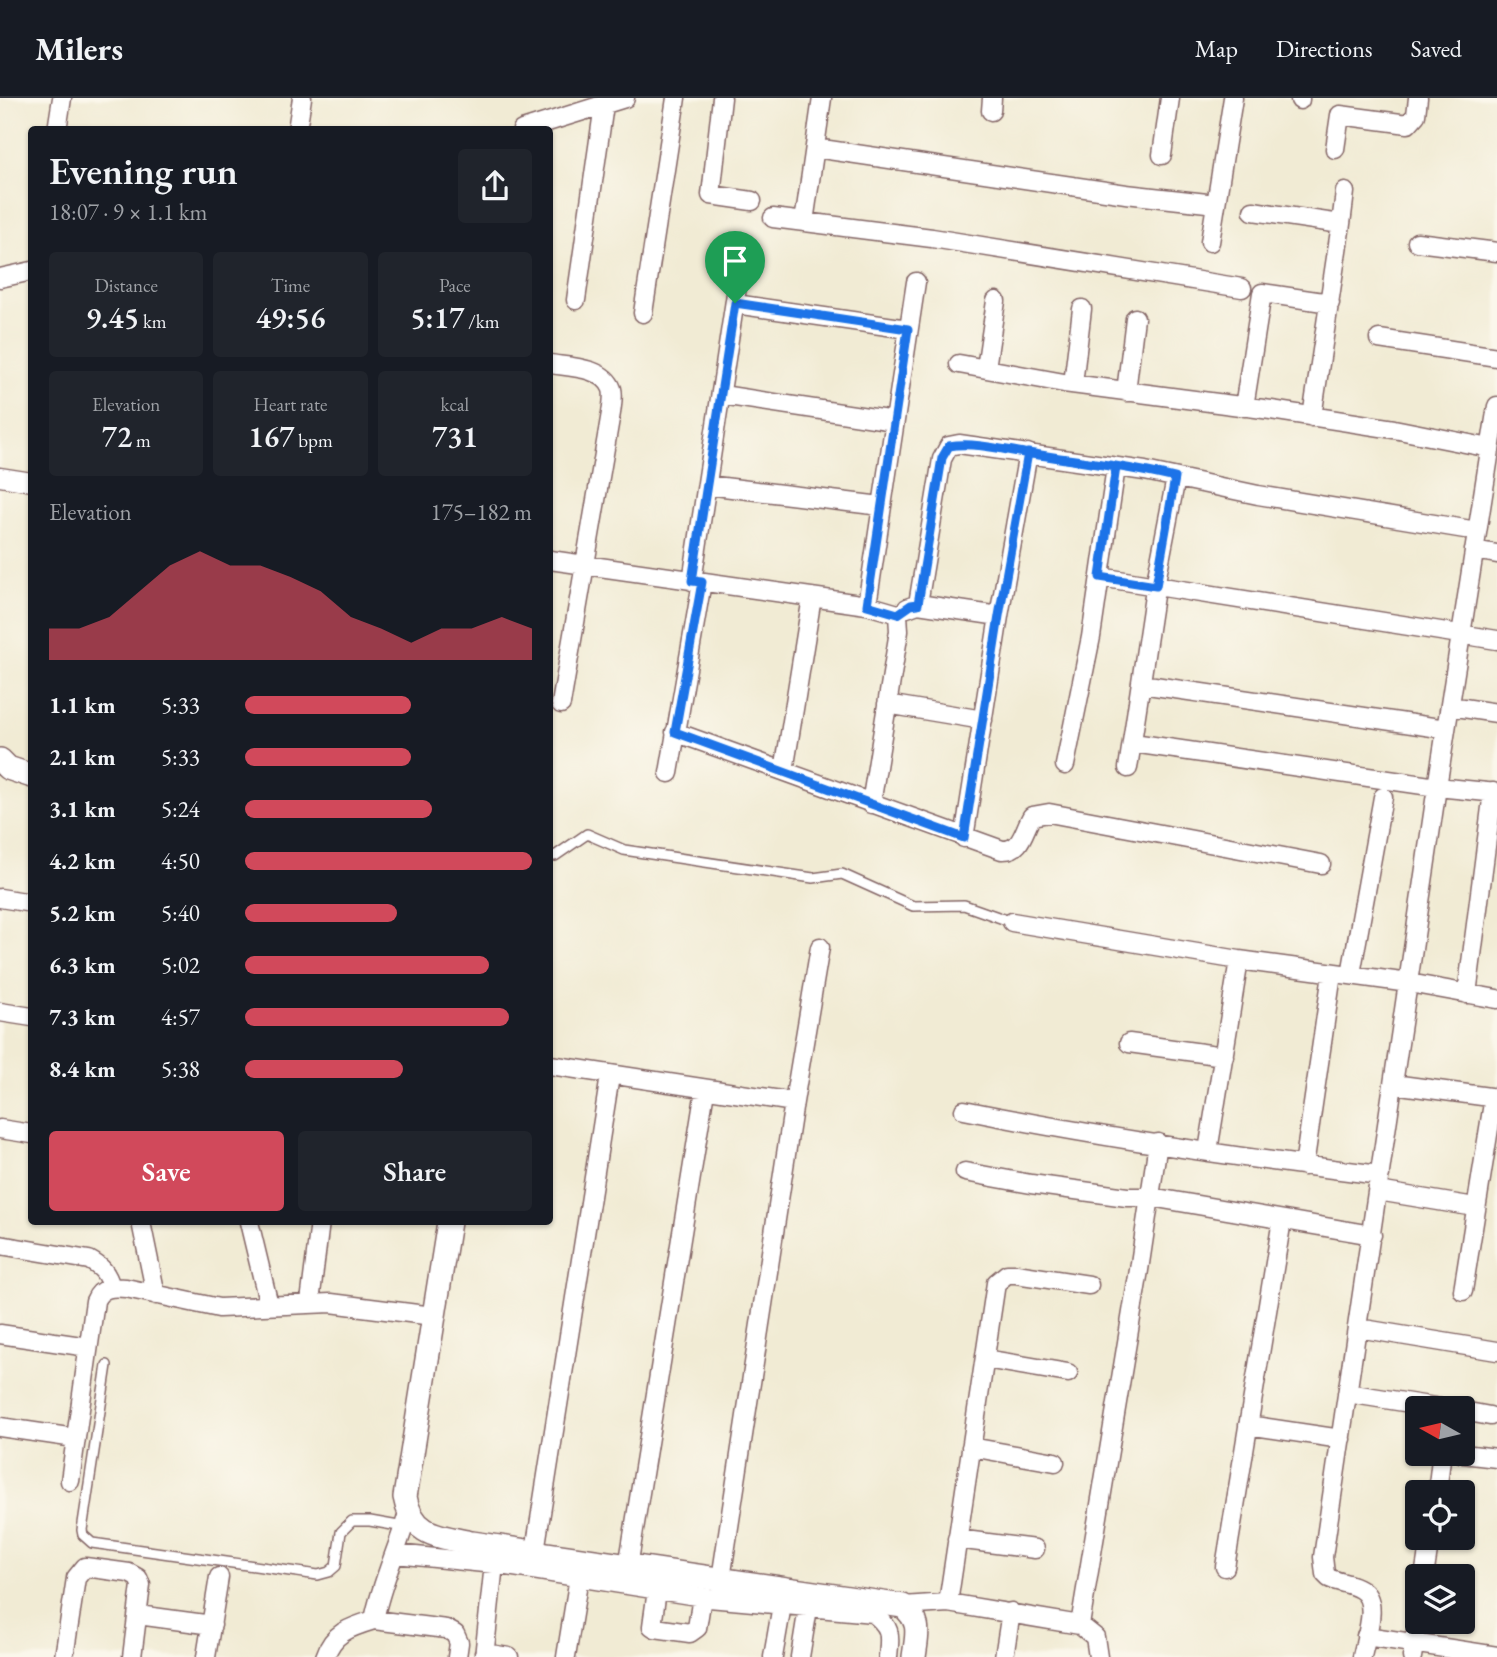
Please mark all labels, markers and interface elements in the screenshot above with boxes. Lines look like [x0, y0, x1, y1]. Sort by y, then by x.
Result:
text: Milers [35, 27, 123, 70]
text: Map [1195, 33, 1238, 64]
text: Directions [1276, 33, 1373, 64]
text: Saved [1411, 33, 1462, 64]
text: Evening run [49, 146, 238, 195]
button: share [458, 149, 532, 223]
text: 18:07 · 9 × 1.1 km [49, 197, 207, 227]
pin [705, 231, 765, 303]
icon: arrive [716, 242, 754, 280]
text: Distance [94, 273, 158, 298]
text: Time [271, 273, 310, 298]
text: Pace [439, 273, 471, 298]
text: 9.45 [86, 298, 139, 337]
text: 49:56 [256, 298, 325, 337]
text: 5:17 [410, 298, 464, 337]
text: km [139, 309, 167, 334]
text: /km [464, 309, 500, 334]
text: Elevation [92, 392, 160, 417]
text: Heart rate [254, 392, 327, 417]
text: kcal [441, 392, 469, 417]
text: 72 [101, 417, 132, 456]
text: 167 [248, 417, 294, 456]
text: 731 [432, 417, 478, 456]
text: m [132, 428, 151, 453]
text: bpm [294, 428, 333, 453]
text: Elevation [49, 497, 132, 527]
text: 175–182 m [431, 497, 532, 527]
text: 1.1 km [49, 690, 116, 720]
text: 5:33 [161, 690, 200, 720]
text: 2.1 km [49, 742, 116, 772]
text: 5:33 [161, 742, 200, 772]
text: 3.1 km [49, 794, 116, 824]
text: 5:24 [161, 794, 200, 824]
text: 4.2 km [49, 846, 116, 876]
text: 4:50 [161, 846, 200, 876]
text: 5.2 km [49, 898, 116, 928]
text: 5:40 [161, 898, 200, 928]
text: 6.3 km [49, 950, 116, 980]
text: 5:02 [161, 950, 200, 980]
text: 7.3 km [49, 1002, 116, 1032]
text: 4:57 [161, 1002, 200, 1032]
text: 8.4 km [49, 1054, 116, 1084]
text: 5:38 [161, 1054, 200, 1084]
button: Save [49, 1131, 284, 1211]
button: Share [298, 1131, 532, 1211]
north arrow [1405, 1396, 1475, 1466]
map controls [1405, 1396, 1475, 1634]
button: locate [1405, 1480, 1475, 1550]
button: layers [1405, 1564, 1475, 1634]

